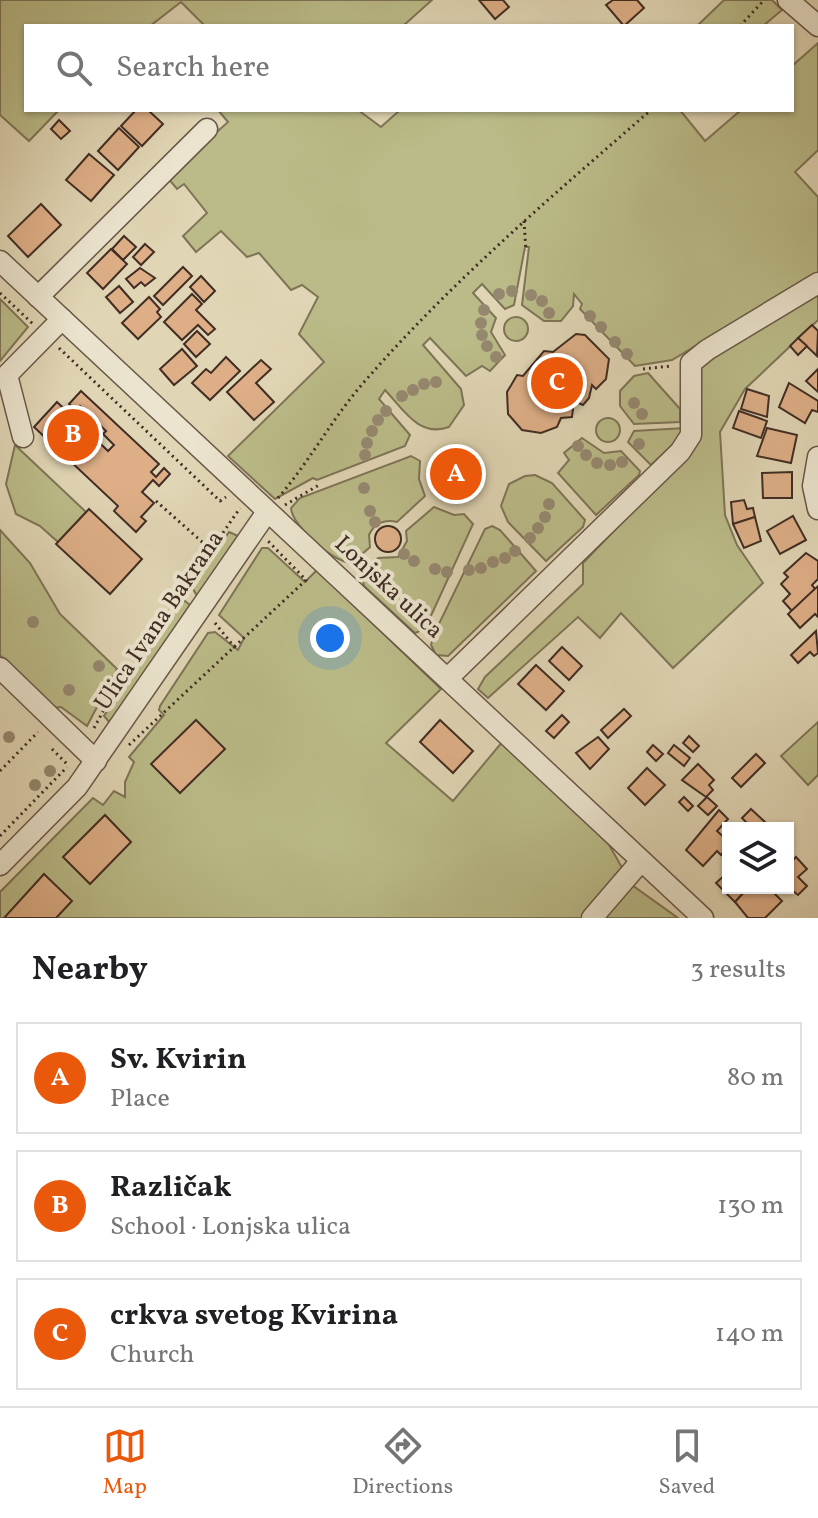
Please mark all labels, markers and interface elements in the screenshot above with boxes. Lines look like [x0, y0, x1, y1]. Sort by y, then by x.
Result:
search box [24, 24, 794, 112]
icon: search [52, 46, 96, 90]
text: Search here [116, 47, 270, 89]
pin: C [531, 353, 583, 413]
pin: B [47, 405, 99, 465]
pin: A [430, 444, 482, 504]
street label: Ulica Ivana Bakrana [87, 524, 233, 718]
street label: Lonjska ulica [326, 528, 450, 648]
your location [310, 618, 350, 658]
map controls [722, 822, 794, 894]
button: layers [722, 822, 794, 894]
text: Nearby [32, 947, 148, 994]
text: 3 results [690, 952, 786, 988]
text: Sv. Kvirin [110, 1039, 247, 1081]
text: A [51, 1060, 69, 1096]
text: 80 m [727, 1060, 784, 1096]
text: Place [110, 1081, 170, 1117]
text: Različak [110, 1167, 232, 1209]
text: B [51, 1188, 69, 1224]
text: 130 m [717, 1188, 784, 1224]
text: School · Lonjska ulica [110, 1209, 351, 1245]
text: crkva svetog Kvirina [110, 1295, 398, 1337]
text: C [52, 1316, 68, 1352]
text: 140 m [715, 1316, 784, 1352]
text: Church [110, 1337, 195, 1373]
tab: Map [103, 1424, 147, 1503]
tab: Directions [352, 1424, 453, 1503]
tab: Saved [659, 1424, 715, 1503]

